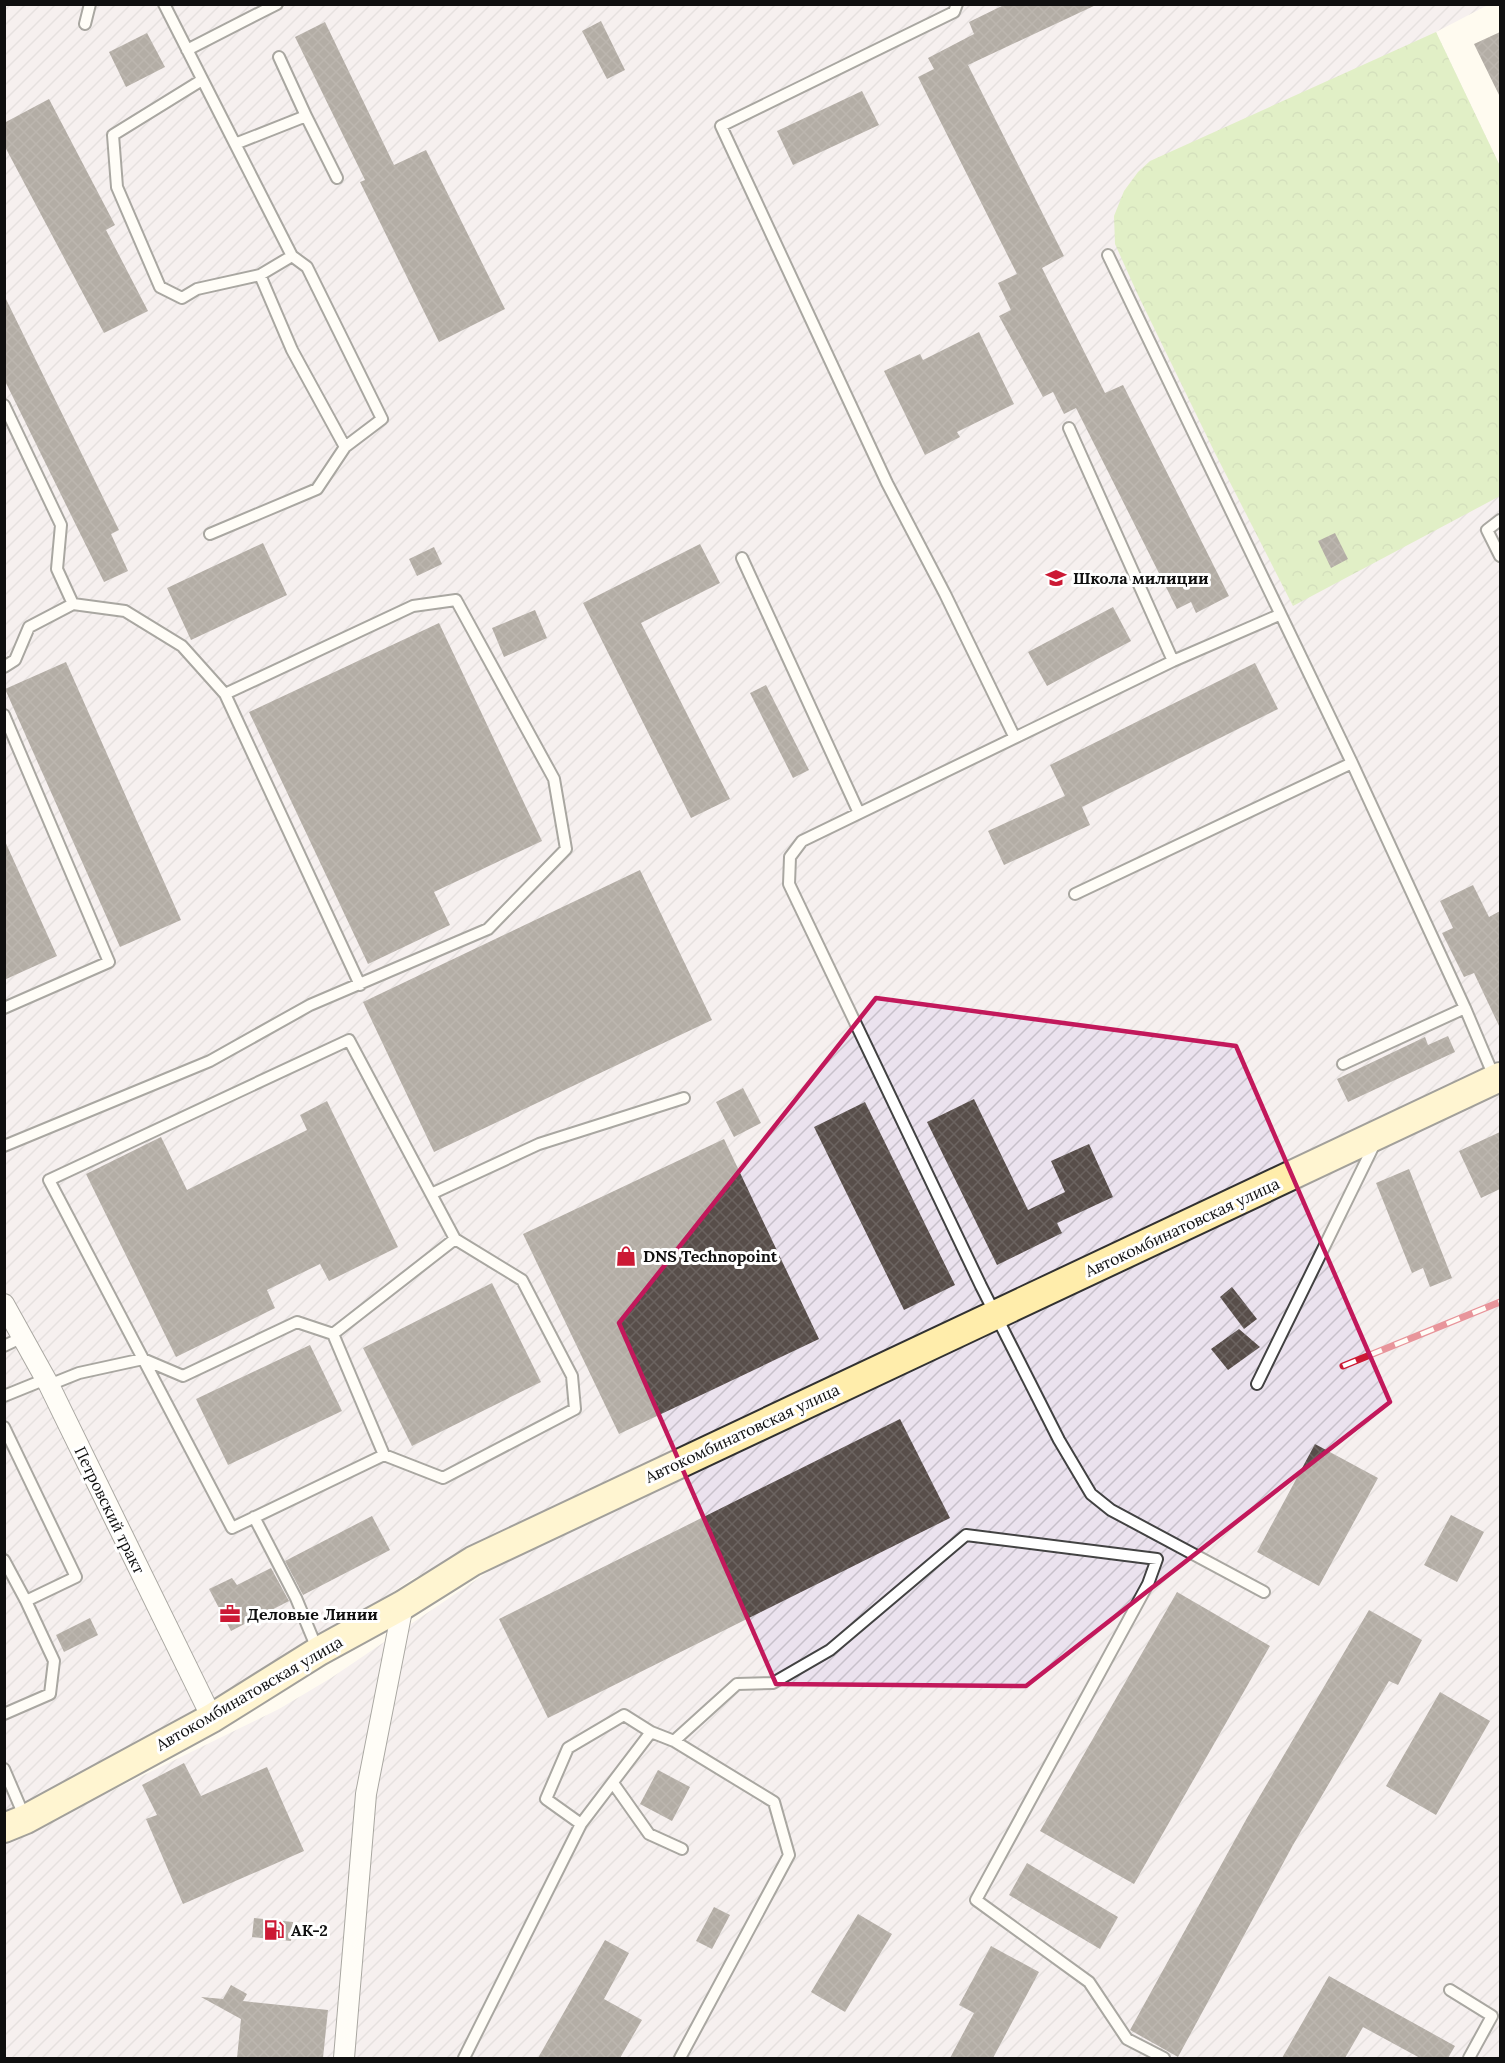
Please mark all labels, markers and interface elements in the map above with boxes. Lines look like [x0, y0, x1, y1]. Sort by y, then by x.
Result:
school or university icon: Школа милиции [1044, 566, 1068, 590]
place label: Школа милиции [1073, 568, 1209, 588]
street label: Автокомбинатовская улица [1081, 1173, 1282, 1281]
shop icon: DNS Technopoint [614, 1244, 638, 1268]
place label: DNS Technopoint [643, 1246, 778, 1266]
street label: Автокомбинатовская улица [641, 1379, 842, 1487]
street label: Петровский тракт [70, 1443, 150, 1577]
office icon: Деловые Линии [218, 1602, 242, 1626]
place label: Деловые Линии [247, 1604, 378, 1624]
street label: Автокомбинатовская улица [151, 1631, 346, 1755]
fuel station icon: АК-2 [262, 1918, 286, 1942]
place label: АК-2 [291, 1920, 328, 1940]

